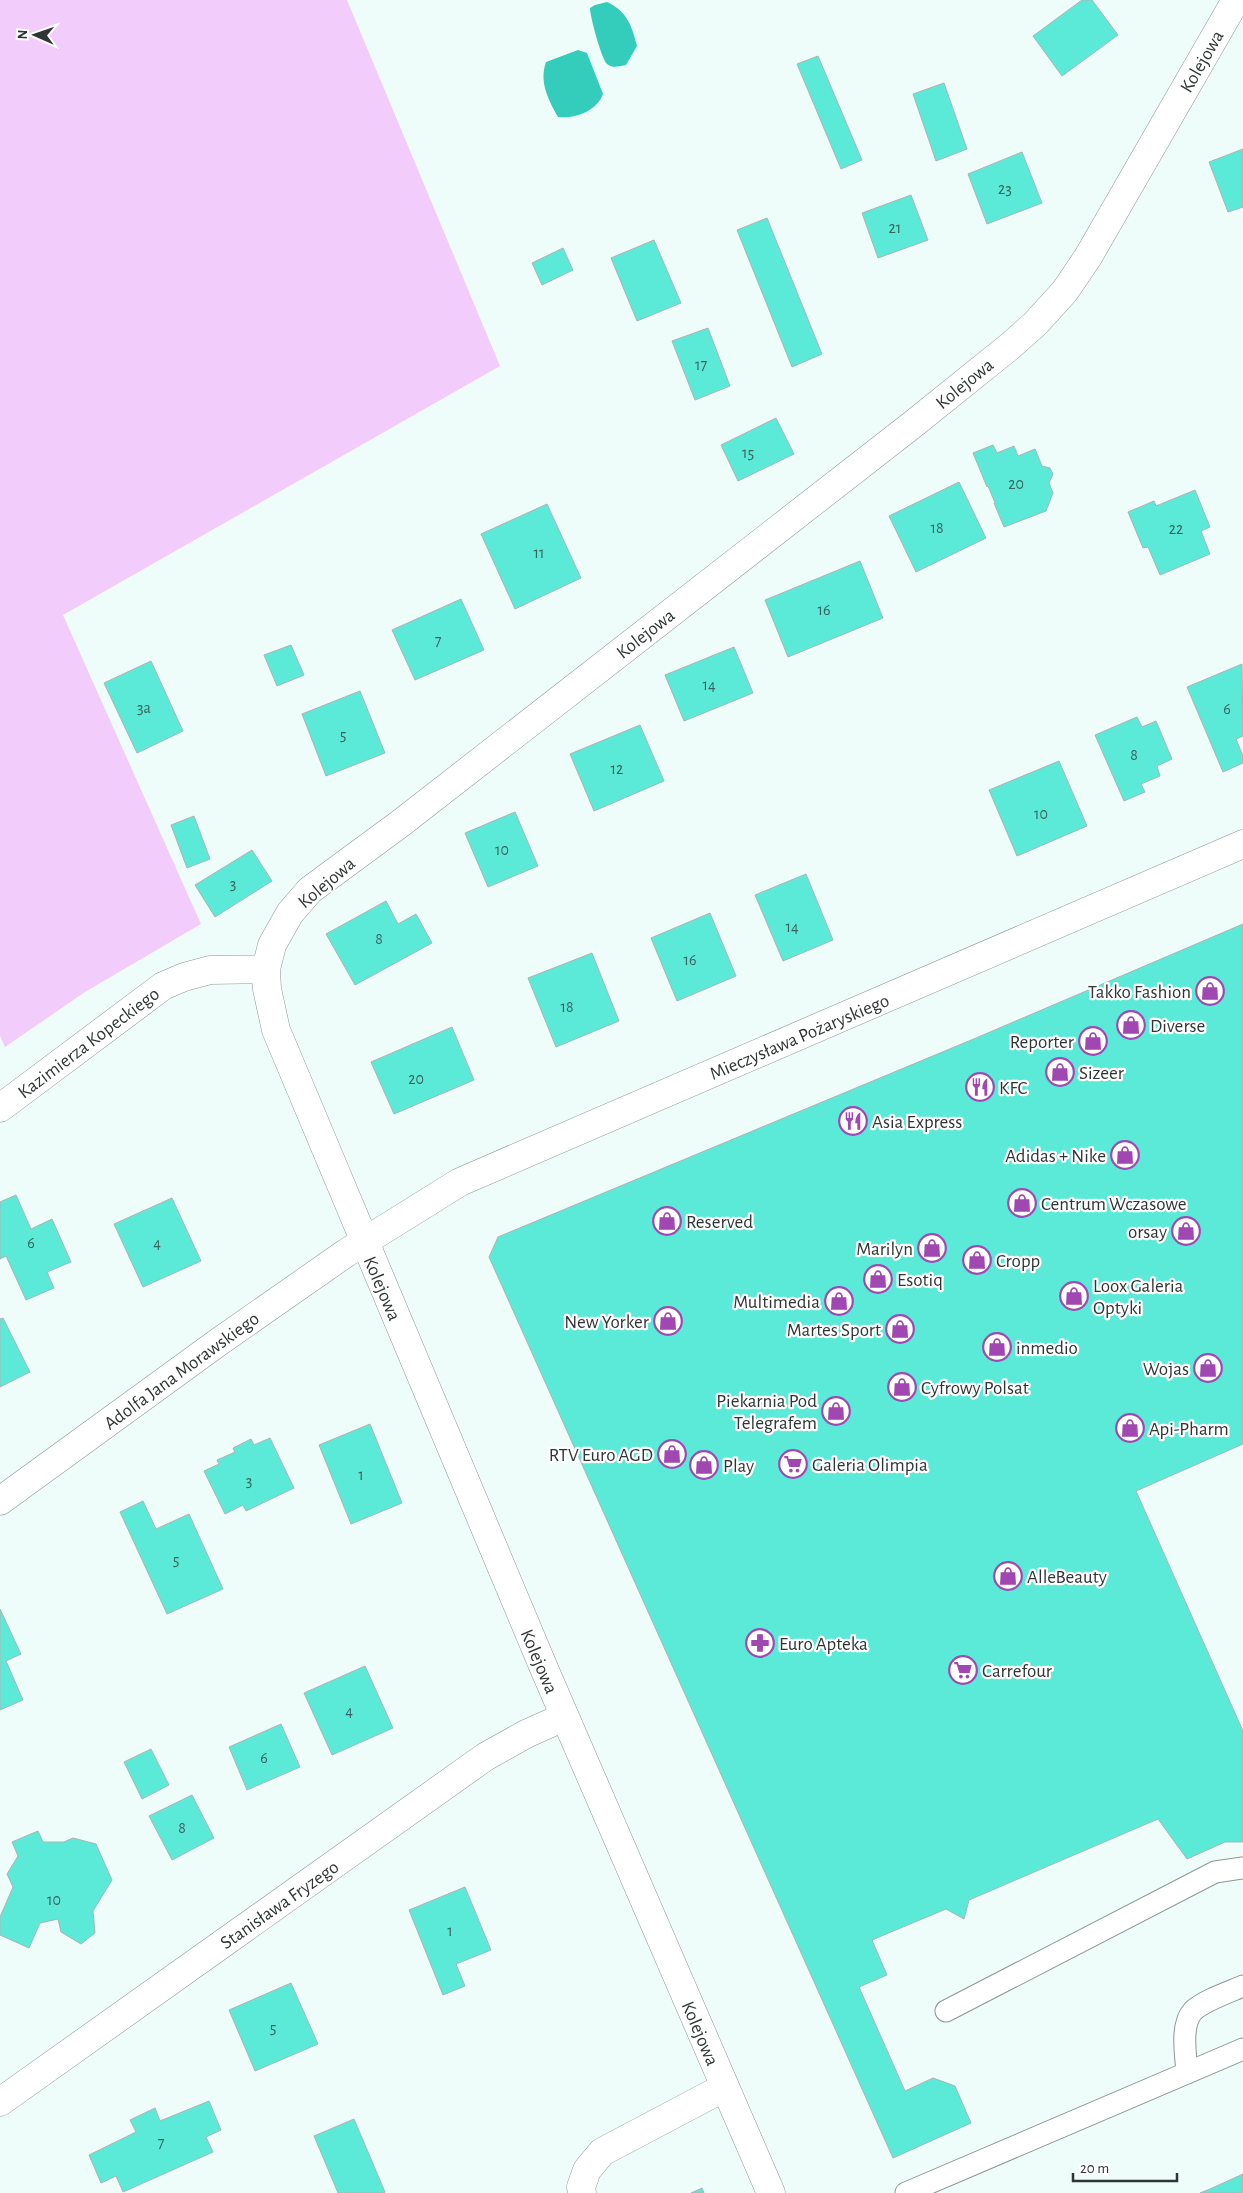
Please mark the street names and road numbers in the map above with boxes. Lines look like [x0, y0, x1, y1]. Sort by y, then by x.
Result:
street label: Kolejowa [1177, 27, 1228, 96]
street label: Kolejowa [932, 355, 998, 413]
street label: Kolejowa [613, 606, 679, 663]
street label: Kolejowa [295, 854, 359, 912]
street label: Kazimierza Kopeckiego [15, 984, 163, 1102]
street label: Mieczysława Pożaryskiego [707, 991, 892, 1084]
street label: Kolejowa [360, 1254, 404, 1324]
street label: Adolfa Jana Morawskiego [101, 1309, 263, 1434]
street label: Kolejowa [517, 1627, 561, 1697]
street label: Stanisława Fryzego [217, 1857, 343, 1953]
street label: Kolejowa [678, 1999, 722, 2069]

